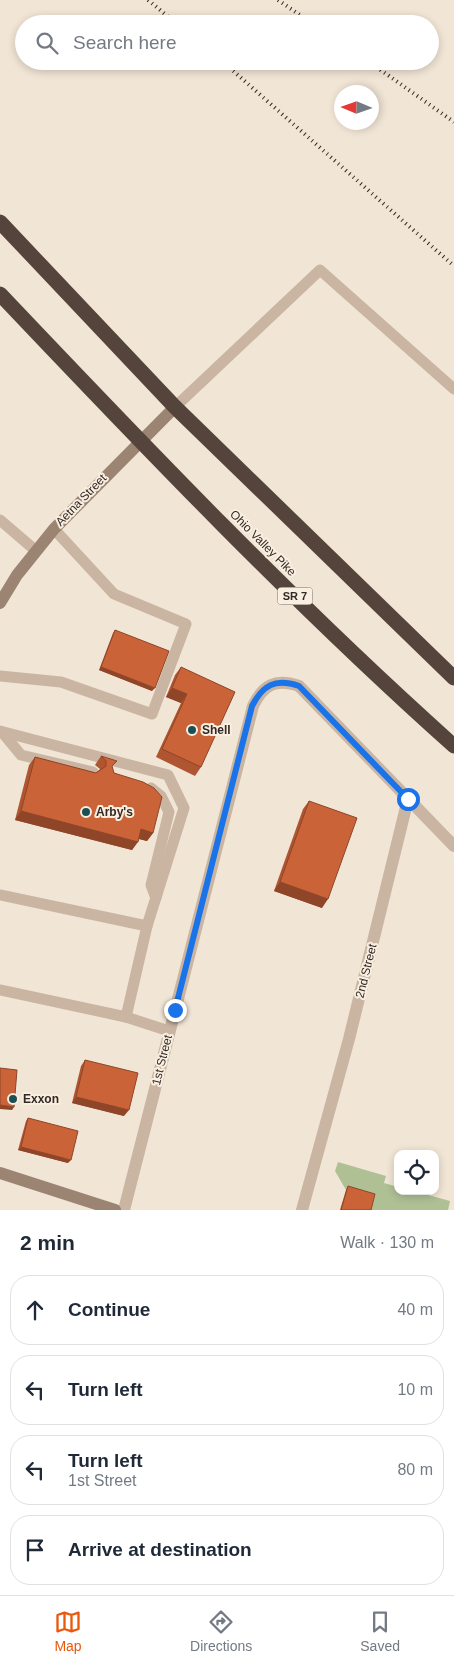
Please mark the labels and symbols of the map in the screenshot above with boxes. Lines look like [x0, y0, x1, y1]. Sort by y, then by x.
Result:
north arrow [334, 85, 379, 130]
street label: Aetna Street [53, 471, 110, 529]
street label: Ohio Valley Pike [227, 507, 299, 579]
road number: SR 7 [278, 588, 312, 604]
place label: Shell [202, 723, 231, 737]
marker: Shell [186, 724, 198, 736]
route start [397, 788, 420, 811]
place label: Arby's [96, 805, 133, 819]
marker: Arby's [80, 806, 92, 818]
street label: 2nd Street [353, 942, 380, 1000]
route end [164, 999, 187, 1022]
street label: 1st Street [149, 1033, 175, 1087]
place label: Exxon [23, 1092, 59, 1106]
marker: Exxon [7, 1093, 19, 1105]

